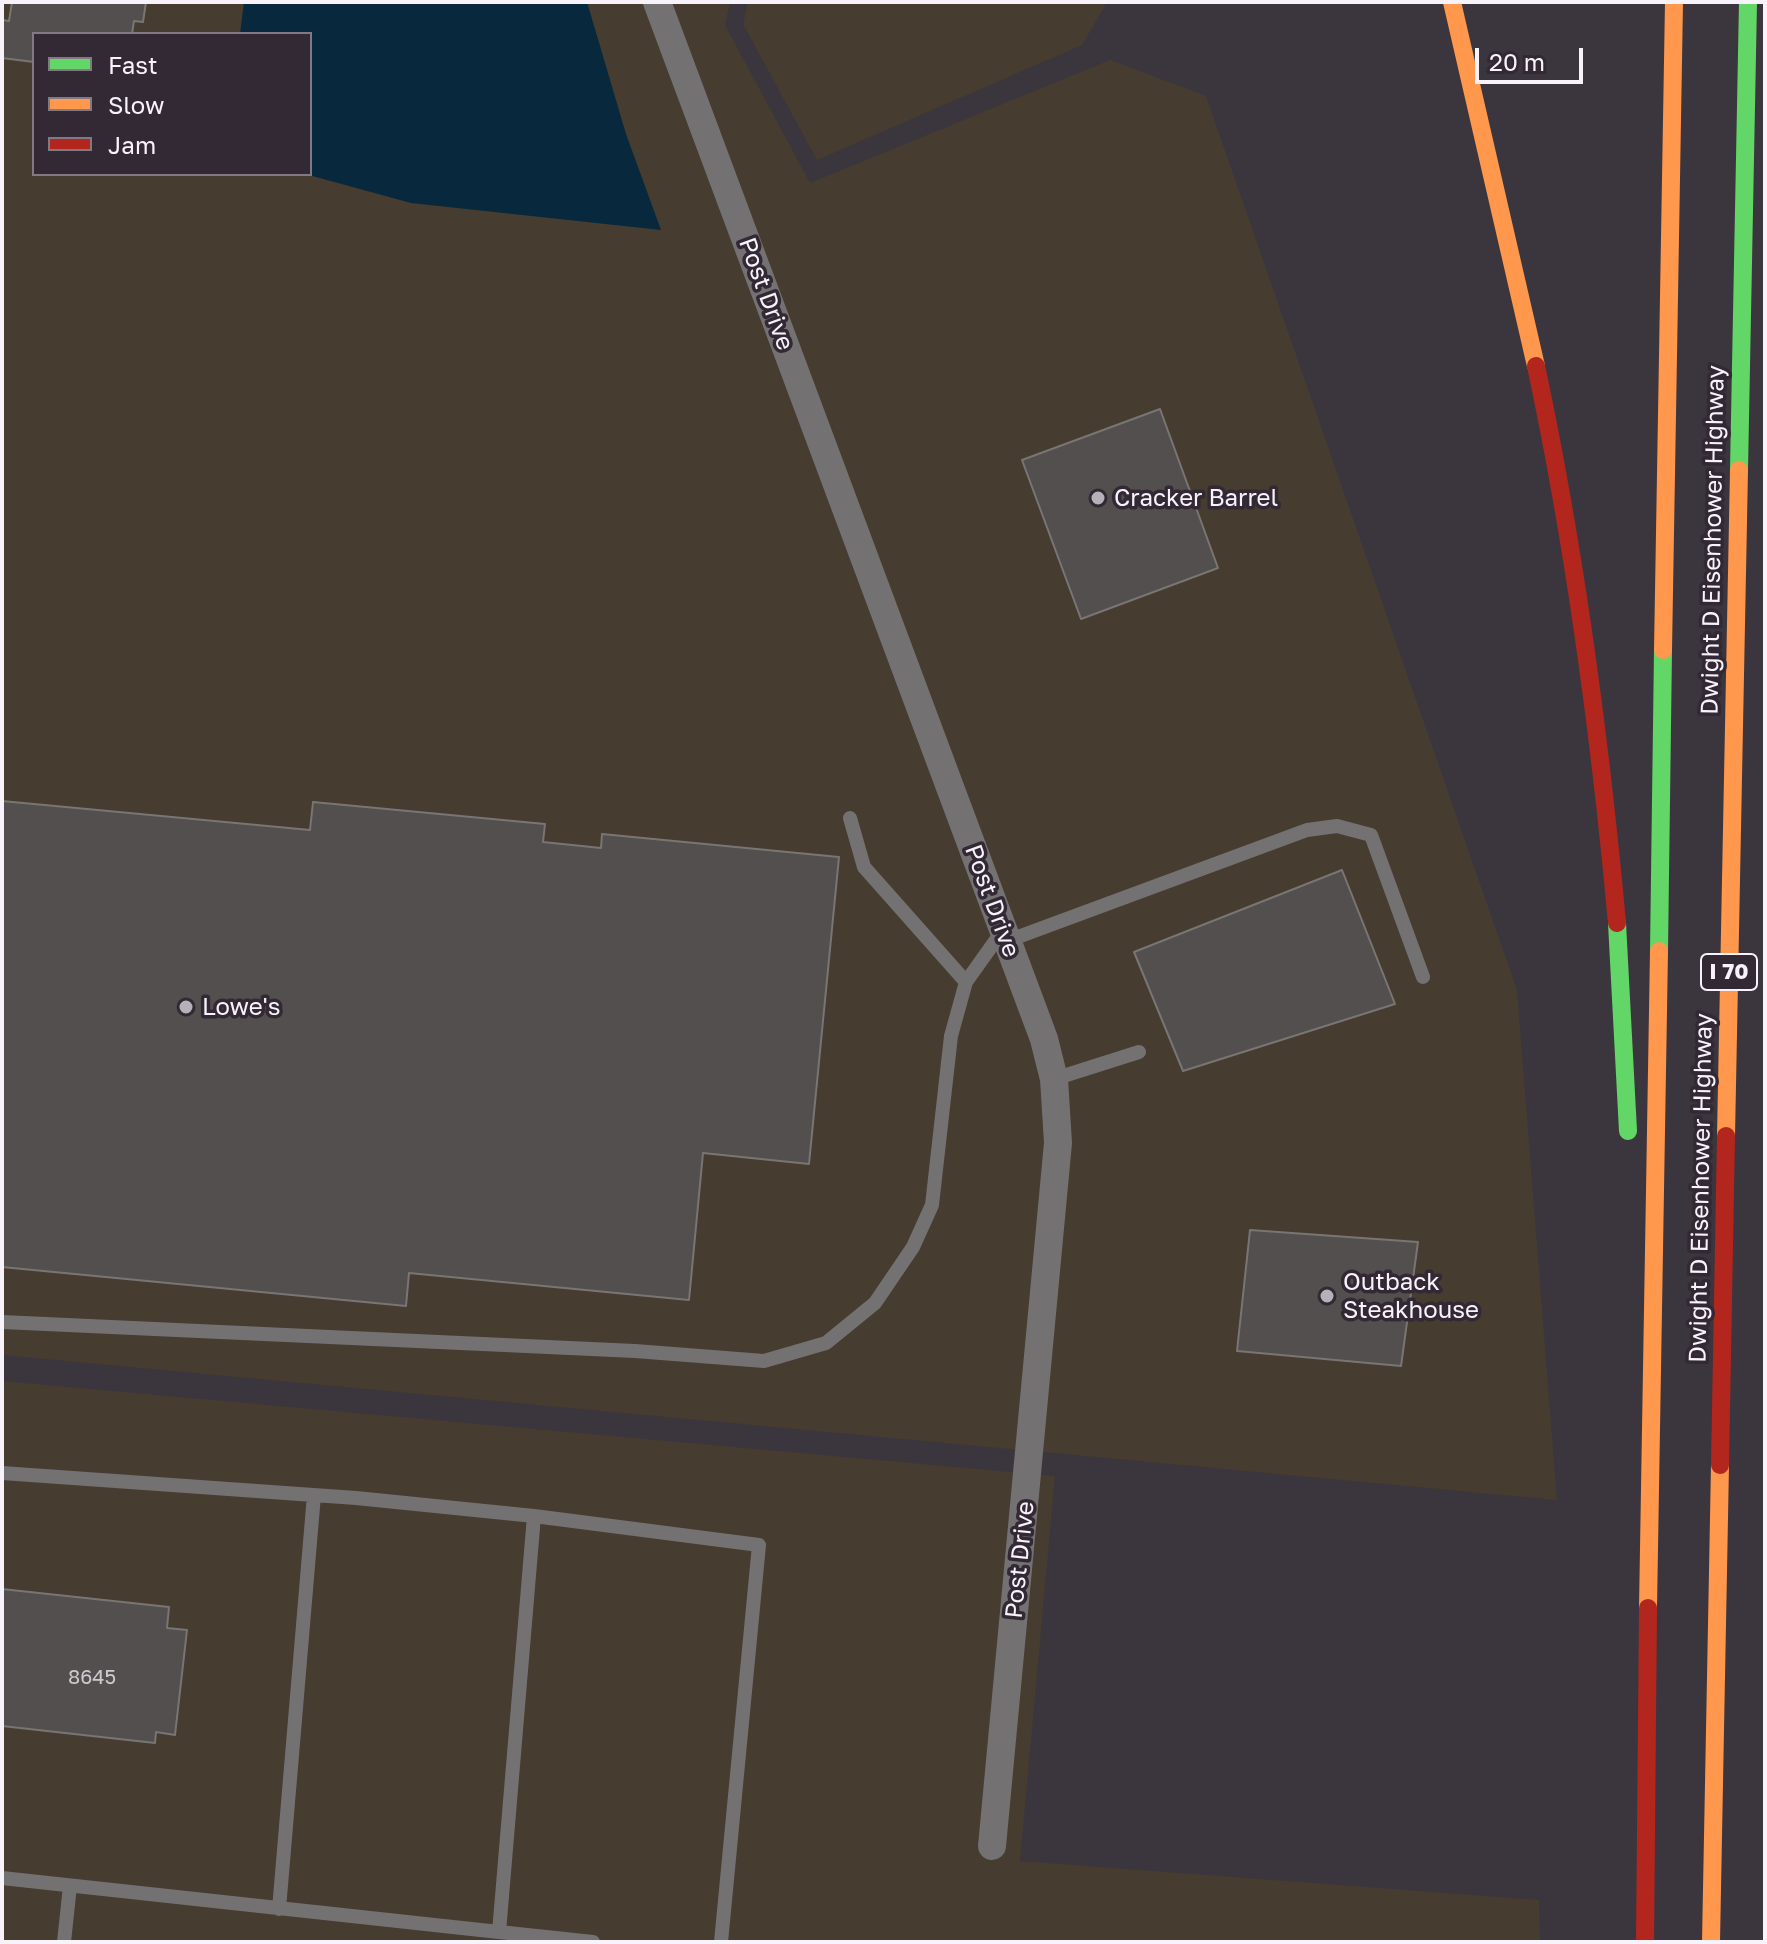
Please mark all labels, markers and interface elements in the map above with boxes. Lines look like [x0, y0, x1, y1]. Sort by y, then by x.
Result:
legend [32, 32, 312, 176]
scale bar [1479, 32, 1587, 82]
text: 20 m [1489, 47, 1545, 76]
text: Fast [108, 50, 158, 79]
text: Slow [108, 90, 164, 119]
text: Jam [108, 130, 156, 159]
street label: Post Drive [732, 234, 800, 354]
street label: Dwight D Eisenhower Highway [1696, 365, 1730, 715]
place label: Cracker Barrel [1114, 484, 1278, 512]
marker: Cracker Barrel [1089, 489, 1107, 507]
street label: Post Drive [958, 841, 1026, 961]
road number: I 70 [1701, 954, 1757, 990]
place label: Lowe's [202, 993, 280, 1021]
marker: Lowe's [177, 998, 195, 1016]
street label: Dwight D Eisenhower Highway [1684, 1013, 1718, 1363]
place label: Outback Steakhouse [1343, 1268, 1479, 1324]
marker: Outback Steakhouse [1318, 1287, 1336, 1305]
street label: Post Drive [1000, 1500, 1040, 1620]
house number: 8645 [68, 1666, 116, 1690]

